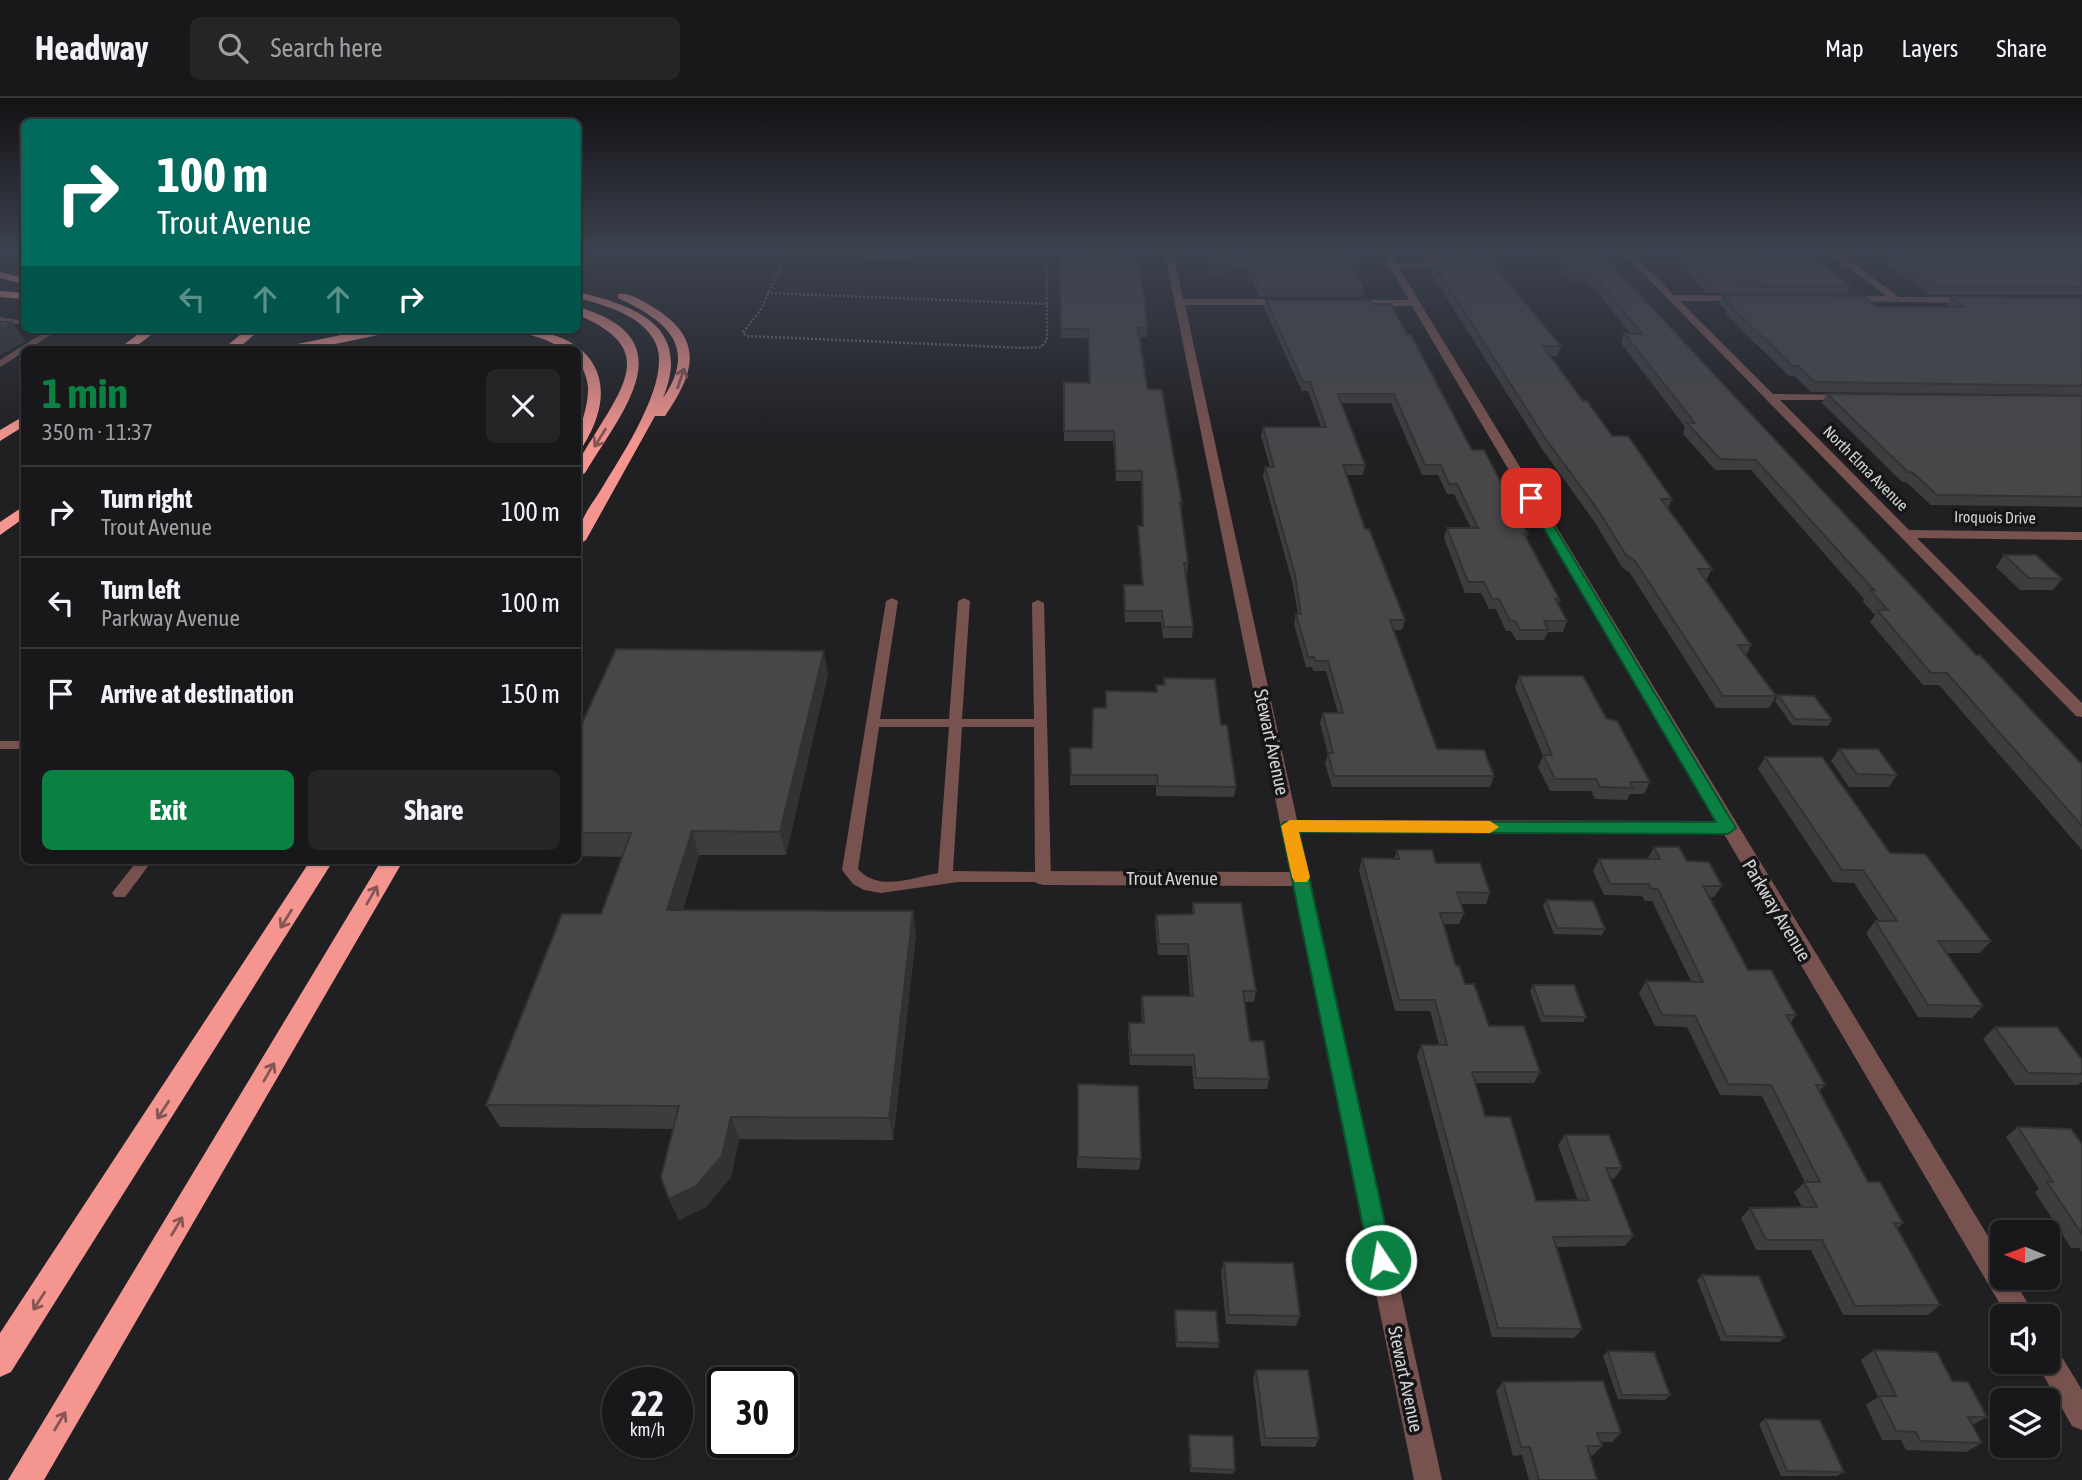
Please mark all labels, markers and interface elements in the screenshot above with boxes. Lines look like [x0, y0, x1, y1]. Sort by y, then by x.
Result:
search box [190, 17, 680, 80]
text: Headway [35, 29, 148, 67]
icon: search [214, 29, 252, 67]
text: Search here [270, 33, 383, 63]
text: Map [1825, 35, 1864, 62]
text: Layers [1902, 35, 1958, 62]
text: Share [1996, 35, 2047, 62]
text: 100 m [157, 146, 268, 202]
icon: right [42, 147, 133, 238]
text: Trout Avenue [157, 204, 311, 241]
icon: left [173, 280, 211, 318]
icon: ahead [246, 280, 284, 318]
icon: ahead [319, 280, 357, 318]
icon: right [392, 280, 430, 318]
one-way arrow [676, 367, 688, 389]
text: 1 min [42, 369, 128, 417]
button: close [486, 369, 560, 443]
text: 350 m · 11:37 [42, 419, 153, 445]
street label: North Elma Avenue [1820, 422, 1912, 514]
one-way arrow [593, 427, 607, 447]
pin [1501, 468, 1561, 528]
icon: arrive [1512, 479, 1550, 517]
text: Turn right [101, 484, 192, 514]
icon: right [42, 493, 80, 531]
text: 100 m [501, 497, 560, 527]
street label: Iroquois Drive [1954, 507, 2036, 528]
text: Trout Avenue [101, 514, 212, 540]
text: Turn left [101, 575, 181, 605]
icon: left [42, 584, 80, 622]
text: 100 m [501, 588, 560, 618]
text: Parkway Avenue [101, 605, 240, 631]
icon: arrive [42, 675, 80, 713]
text: Arrive at destination [101, 679, 294, 709]
text: 150 m [501, 679, 560, 709]
street label: Stewart Avenue [1250, 687, 1294, 797]
button: Exit [42, 770, 294, 850]
button: Share [308, 770, 560, 850]
street label: Parkway Avenue [1738, 855, 1816, 965]
street label: Trout Avenue [1126, 867, 1218, 889]
one-way arrow [365, 886, 379, 906]
one-way arrow [278, 908, 292, 928]
one-way arrow [262, 1063, 276, 1083]
one-way arrow [155, 1099, 169, 1119]
one-way arrow [170, 1217, 184, 1237]
north arrow [1990, 1220, 2060, 1290]
map controls [1990, 1220, 2060, 1458]
position arrow [1344, 1223, 1418, 1297]
one-way arrow [32, 1291, 46, 1310]
button: sound [1990, 1304, 2060, 1374]
street label: Stewart Avenue [1384, 1324, 1428, 1434]
speed limit sign: 30 [707, 1367, 798, 1458]
text: 22 [631, 1383, 664, 1423]
button: layers [1990, 1388, 2060, 1458]
one-way arrow [53, 1412, 67, 1432]
text: km/h [630, 1419, 665, 1440]

